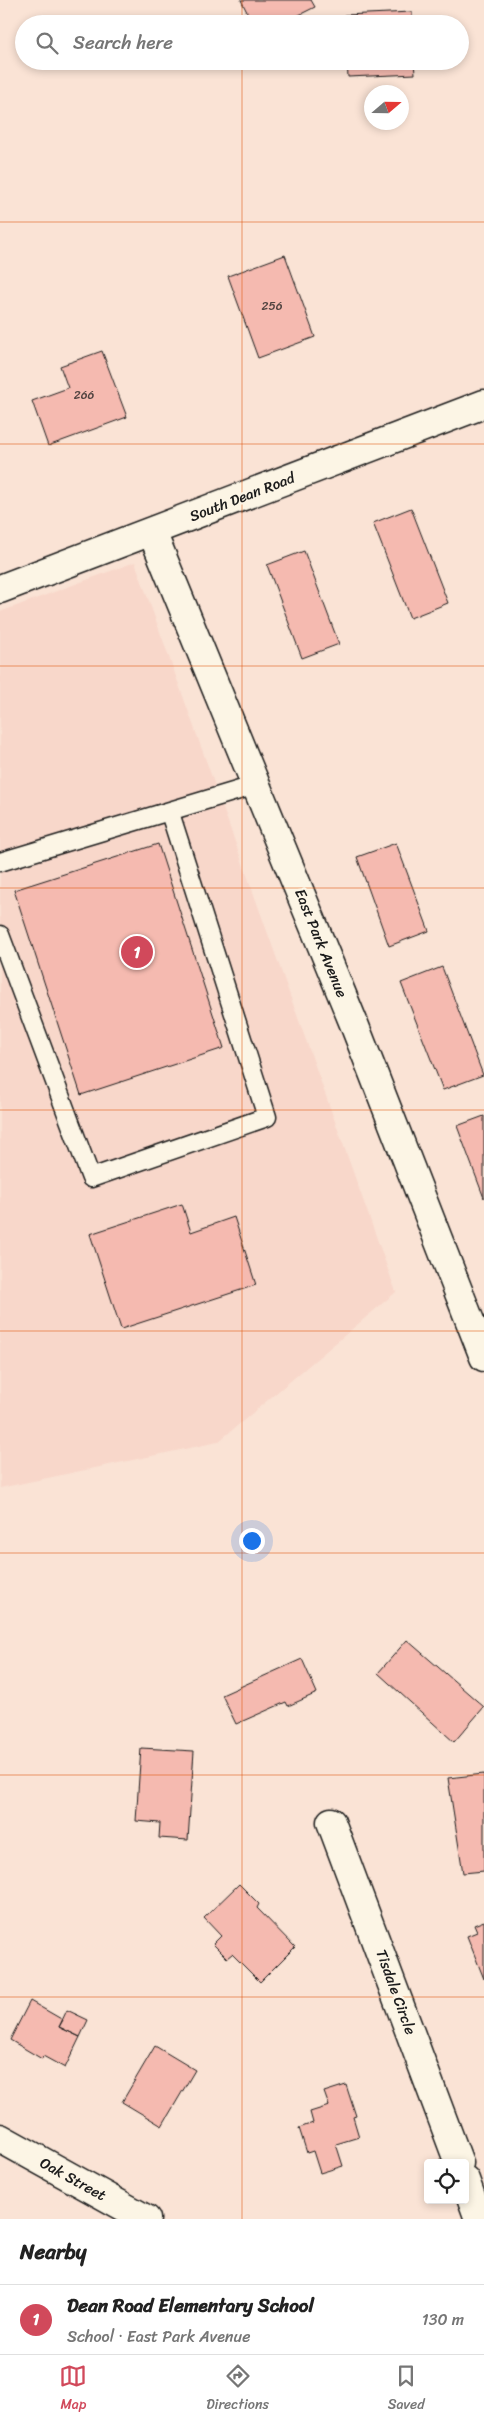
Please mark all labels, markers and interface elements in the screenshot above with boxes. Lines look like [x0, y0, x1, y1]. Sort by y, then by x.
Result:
search box [15, 15, 469, 70]
text: Search here [73, 26, 173, 59]
icon: search [33, 29, 61, 57]
north arrow [364, 85, 409, 130]
house number: 256 [261, 295, 283, 317]
house number: 266 [74, 384, 94, 406]
street label: South Dean Road [185, 465, 300, 529]
street label: East Park Avenue [287, 884, 355, 1002]
pin: 1 [121, 933, 153, 971]
your location [239, 1528, 265, 1554]
street label: Tisdale Circle [369, 1946, 424, 2039]
street label: Oak Street [35, 2150, 111, 2208]
map controls [424, 2159, 469, 2204]
button: locate [424, 2159, 469, 2204]
text: Nearby [20, 2233, 86, 2271]
text: Dean Road Elementary School [67, 2289, 314, 2322]
text: 1 [33, 2305, 39, 2334]
text: 130 m [422, 2305, 464, 2334]
text: School · East Park Avenue [67, 2322, 250, 2351]
tab: Map [59, 2362, 87, 2417]
tab: Directions [206, 2362, 269, 2417]
tab: Saved [388, 2362, 425, 2417]

